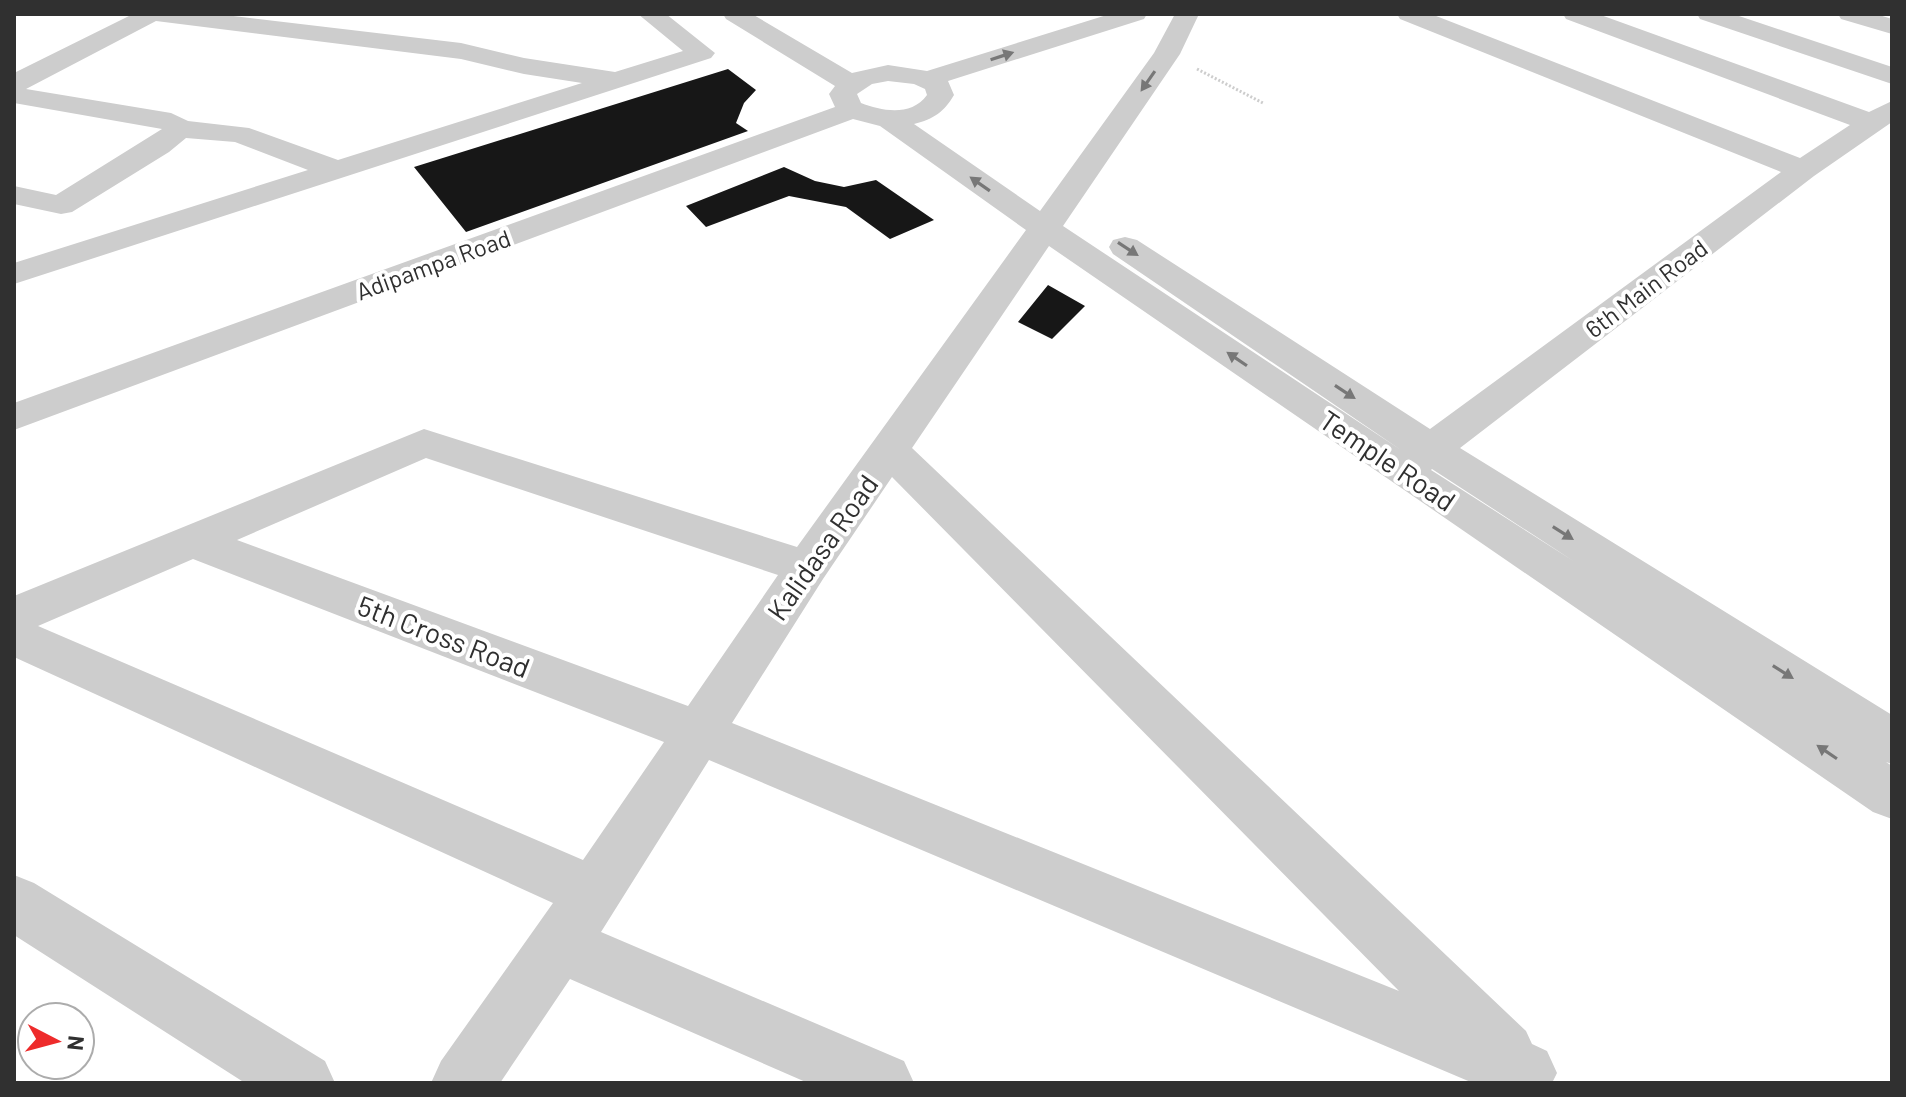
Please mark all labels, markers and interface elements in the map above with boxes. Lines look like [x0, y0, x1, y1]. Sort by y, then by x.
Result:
one-way arrow [990, 49, 1014, 62]
one-way arrow [1141, 71, 1156, 92]
one-way arrow [970, 177, 991, 192]
street label: Adipampa Road [352, 223, 514, 305]
street label: 6th Main Road [1579, 233, 1713, 343]
one-way arrow [1117, 241, 1138, 256]
one-way arrow [1227, 352, 1248, 367]
one-way arrow [1334, 384, 1355, 399]
street label: Temple Road [1314, 402, 1462, 518]
street label: Kalidasa Road [759, 468, 885, 626]
one-way arrow [1552, 525, 1574, 539]
street label: 5th Cross Road [353, 588, 535, 684]
one-way arrow [1772, 665, 1794, 679]
one-way arrow [1816, 745, 1838, 759]
north arrow [16, 1001, 96, 1081]
text: N [63, 1035, 91, 1052]

